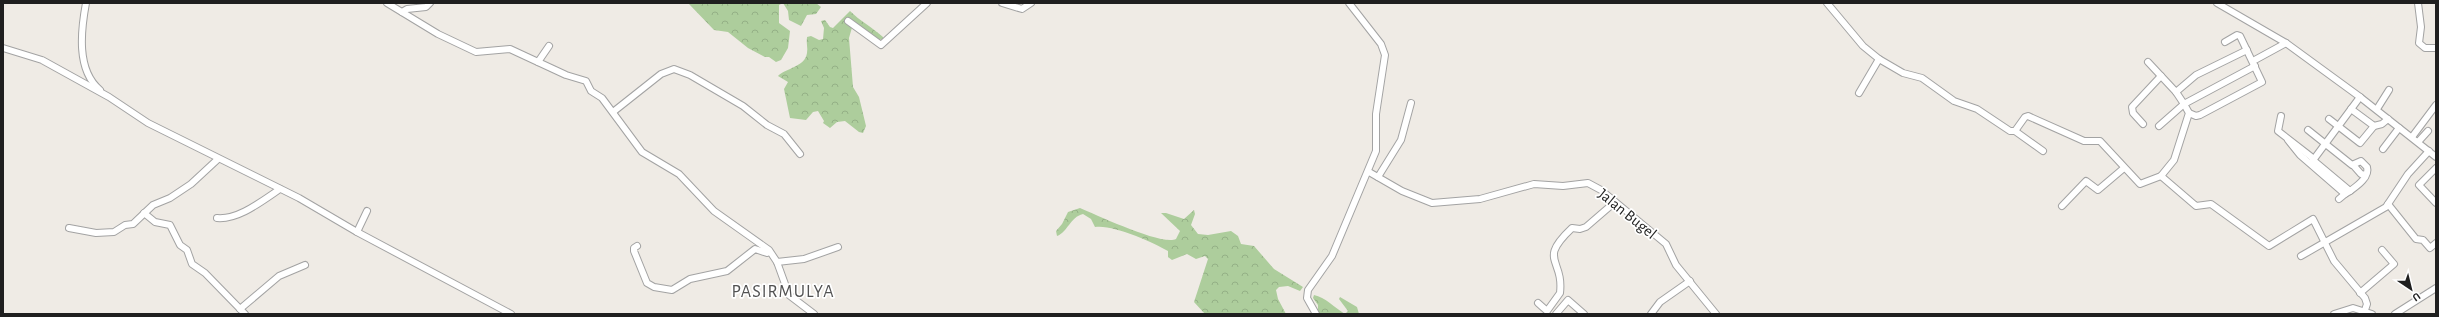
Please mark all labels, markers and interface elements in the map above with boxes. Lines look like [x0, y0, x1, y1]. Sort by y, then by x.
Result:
street label: Jalan Bugel [1595, 186, 1660, 242]
north arrow [2391, 269, 2431, 309]
district label: PASIRMULYA [731, 283, 835, 301]
text: U [2410, 290, 2422, 303]

